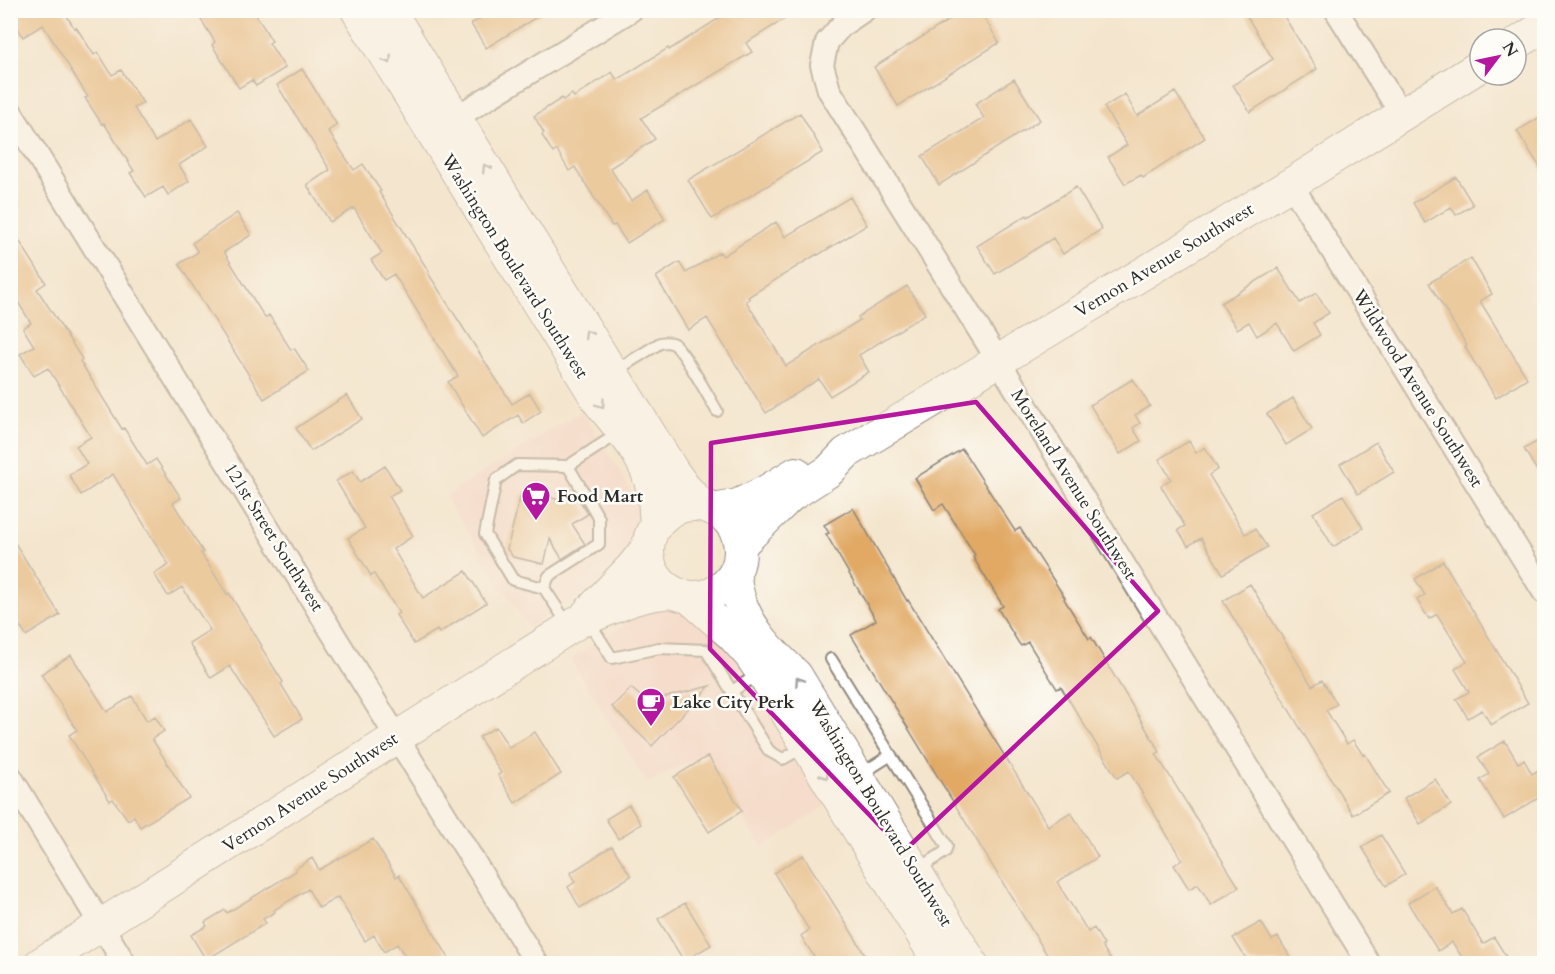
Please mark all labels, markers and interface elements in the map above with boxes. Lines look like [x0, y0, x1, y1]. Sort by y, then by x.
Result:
north arrow [1468, 27, 1528, 87]
text: N [1497, 38, 1523, 61]
one-way arrow [380, 54, 392, 64]
street label: Washington Boulevard Southwest [434, 148, 594, 384]
one-way arrow [482, 164, 494, 174]
street label: Vernon Avenue Southwest [1070, 197, 1259, 324]
street label: Wildwood Avenue Southwest [1346, 284, 1489, 492]
one-way arrow [584, 330, 596, 340]
street label: Moreland Avenue Southwest [1005, 384, 1143, 584]
one-way arrow [594, 398, 605, 409]
street label: 121st Street Southwest [218, 458, 330, 617]
supermarket icon: Food Mart [520, 480, 552, 522]
place label: Food Mart [557, 484, 644, 509]
one-way arrow [795, 676, 806, 687]
cafe icon: Lake City Perk [635, 686, 667, 728]
place label: Lake City Perk [672, 690, 795, 715]
street label: Washington Boulevard Southwest [802, 694, 958, 932]
street label: Vernon Avenue Southwest [218, 726, 403, 859]
one-way arrow [818, 769, 830, 779]

